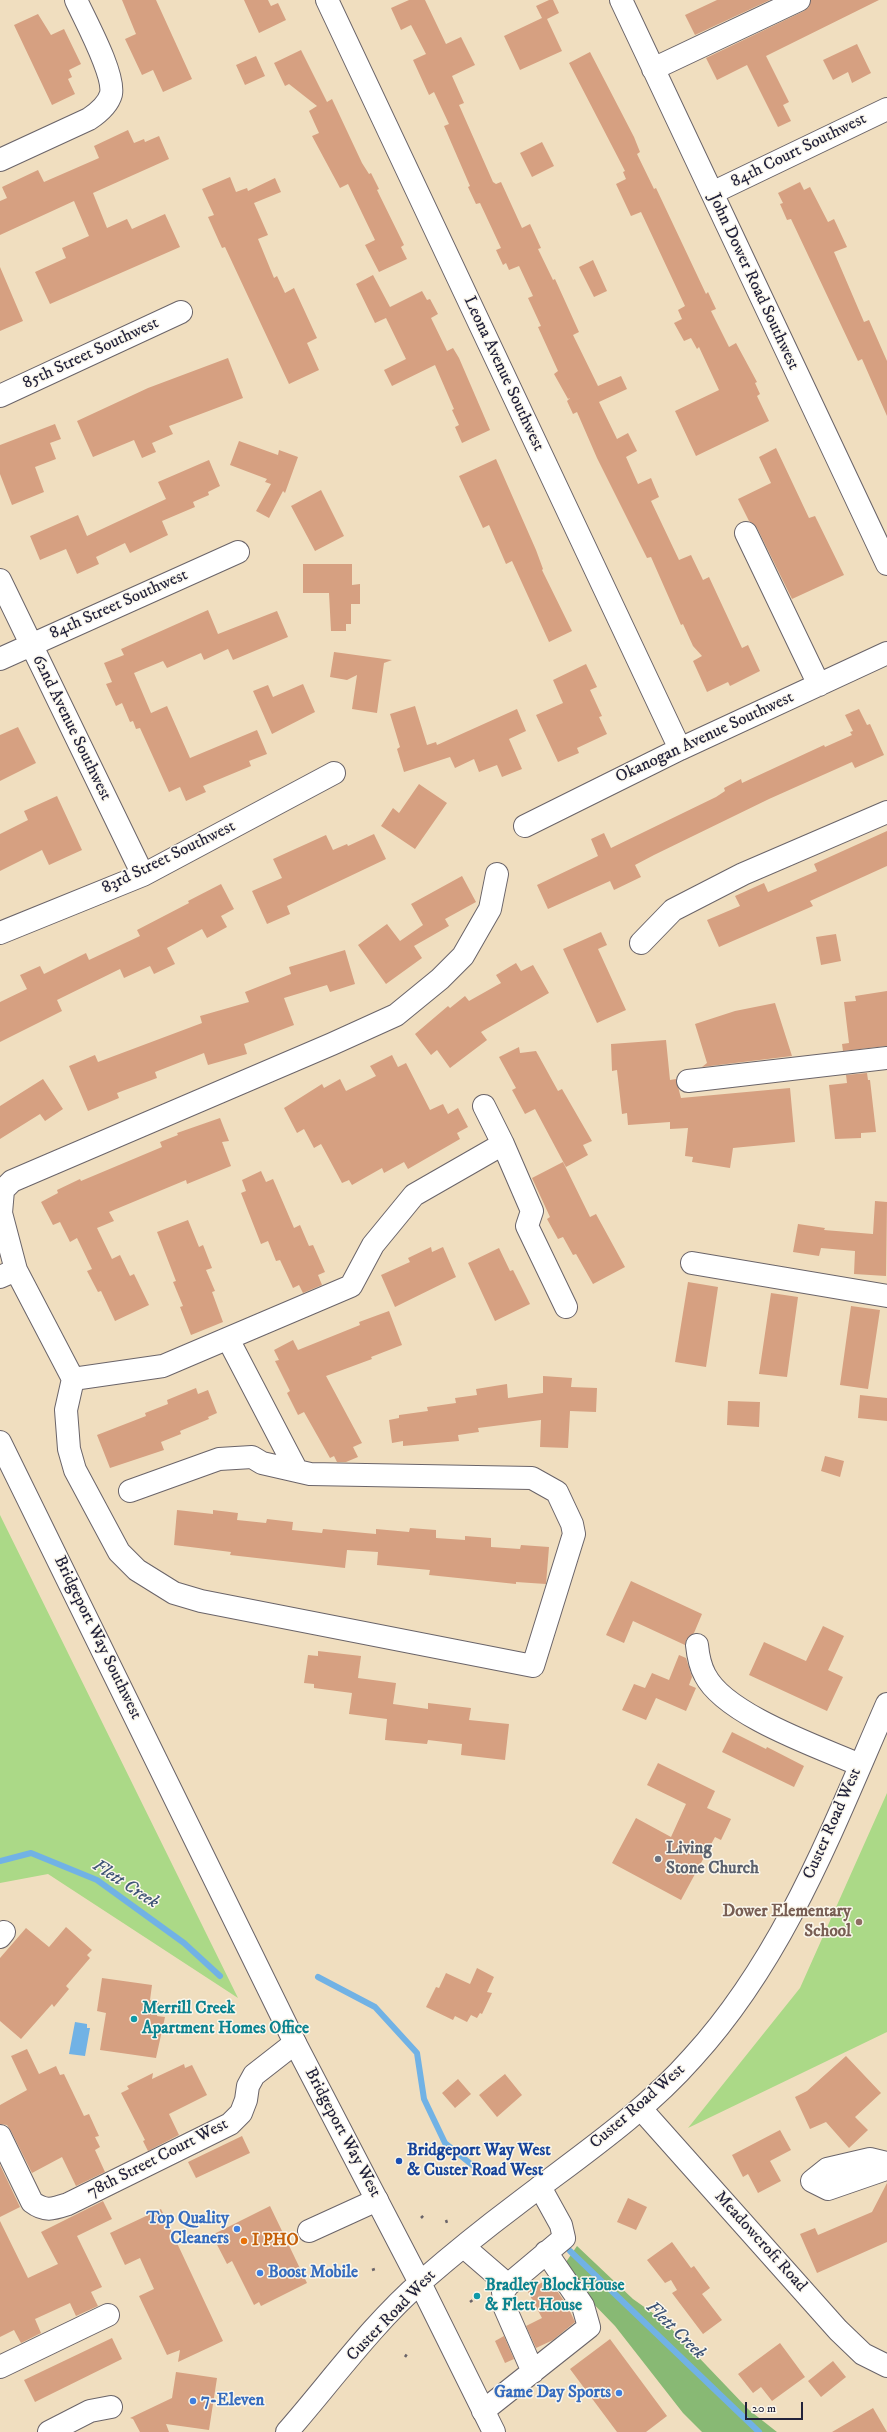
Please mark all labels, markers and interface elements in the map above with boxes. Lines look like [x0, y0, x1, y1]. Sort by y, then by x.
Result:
street label: 84th Court Southwest [728, 109, 870, 193]
street label: John Dower Road Southwest [703, 191, 803, 373]
street label: Leona Avenue Southwest [458, 293, 548, 455]
street label: 85th Street Southwest [20, 314, 162, 394]
street label: 84th Street Southwest [47, 565, 191, 645]
street label: 62nd Avenue Southwest [27, 652, 115, 804]
street label: Okanogan Avenue Southwest [613, 688, 797, 788]
street label: 83rd Street Southwest [99, 817, 239, 899]
street label: Bridgeport Way Southwest [49, 1553, 145, 1723]
street label: Custer Road West [799, 1765, 867, 1883]
place label: Living Stone Church [666, 1839, 759, 1879]
marker: Living Stone Church [653, 1854, 663, 1864]
water label: Flett Creek [88, 1856, 162, 1914]
place label: Dower Elementary School [722, 1902, 851, 1942]
marker: Dower Elementary School [854, 1917, 864, 1927]
place label: Merrill Creek Apartment Homes Office [142, 1999, 309, 2039]
marker: Merrill Creek Apartment Homes Office [129, 2014, 139, 2024]
street label: Custer Road West [586, 2060, 690, 2154]
street label: Bridgeport Way West [299, 2065, 385, 2201]
street label: 78th Street Court West [84, 2115, 232, 2203]
place label: Bridgeport Way West & Custer Road West [407, 2141, 551, 2181]
marker: Bridgeport Way West & Custer Road West [394, 2156, 404, 2166]
street label: Meadowcroft Road [709, 2187, 811, 2297]
place label: Top Quality Cleaners [147, 2209, 229, 2249]
marker: Top Quality Cleaners [232, 2224, 242, 2234]
place label: I PHO [252, 2231, 299, 2251]
marker: I PHO [239, 2236, 249, 2246]
place label: Boost Mobile [268, 2263, 358, 2283]
street label: Custer Road West [343, 2266, 441, 2366]
marker: Boost Mobile [255, 2268, 265, 2278]
place label: Bradley BlockHouse & Flett House [485, 2276, 624, 2316]
marker: Bradley BlockHouse & Flett House [472, 2291, 482, 2301]
water label: Flett Creek [641, 2297, 709, 2365]
place label: Game Day Sports [494, 2383, 611, 2403]
marker: Game Day Sports [614, 2388, 624, 2398]
place label: 7-Eleven [201, 2391, 264, 2411]
scale bar [747, 2394, 805, 2420]
marker: 7-Eleven [188, 2396, 198, 2406]
text: 20 m [752, 2401, 776, 2416]

